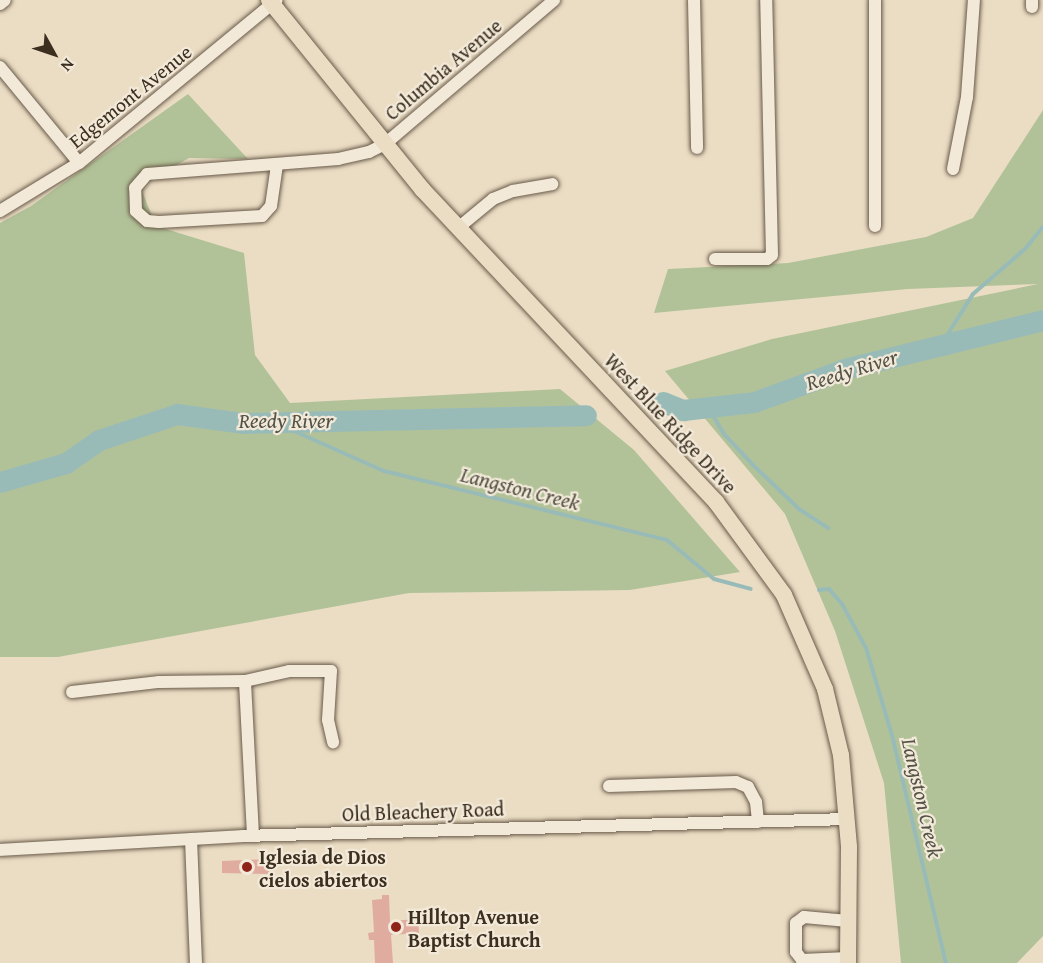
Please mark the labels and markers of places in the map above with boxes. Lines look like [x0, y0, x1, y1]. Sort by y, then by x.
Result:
place label: Iglesia de Dios cielos abiertos [259, 844, 387, 891]
marker: Iglesia de Dios cielos abiertos [240, 860, 254, 874]
place label: Hilltop Avenue Baptist Church [408, 904, 541, 951]
marker: Hilltop Avenue Baptist Church [389, 920, 403, 934]

